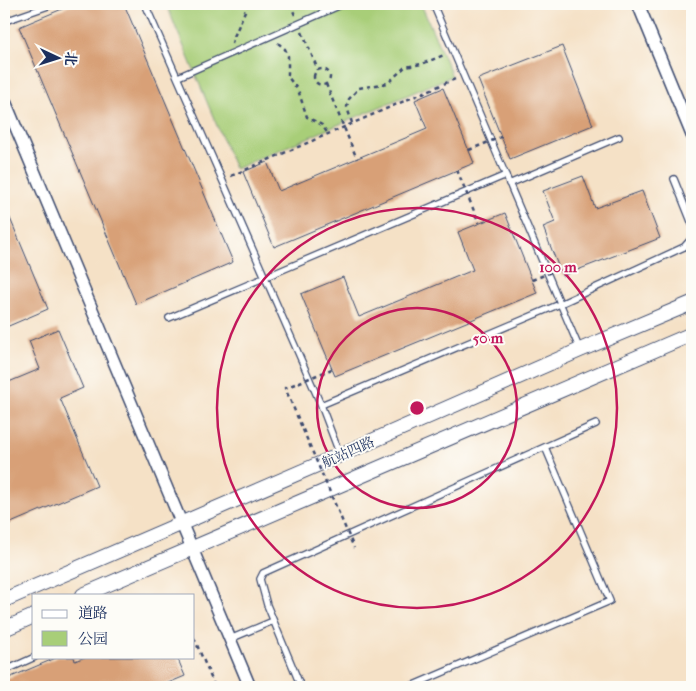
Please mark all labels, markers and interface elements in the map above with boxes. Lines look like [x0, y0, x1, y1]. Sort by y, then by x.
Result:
north arrow [32, 32, 82, 82]
text: 北 [62, 51, 79, 66]
text: 100 m [539, 258, 577, 276]
text: 50 m [473, 329, 504, 347]
centre of rings [408, 399, 426, 417]
street label: 航站四路 [319, 433, 377, 472]
legend [32, 594, 195, 658]
text: 道路 [78, 604, 108, 622]
text: 公园 [78, 630, 108, 648]

